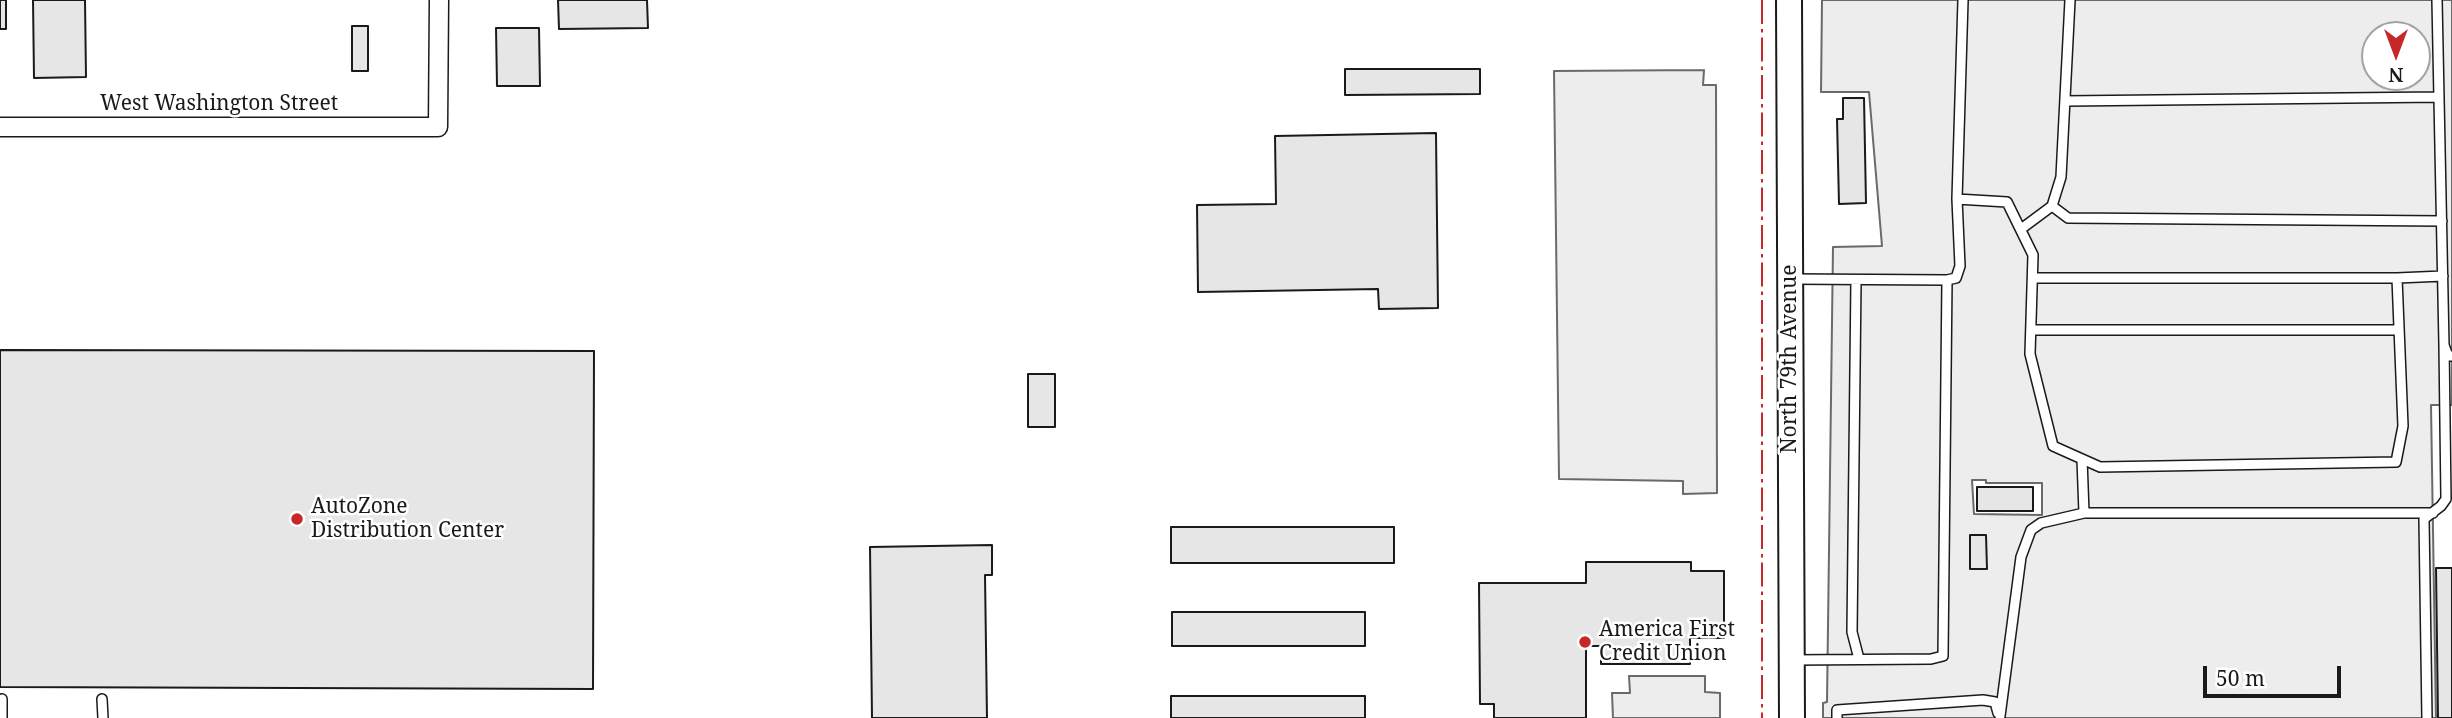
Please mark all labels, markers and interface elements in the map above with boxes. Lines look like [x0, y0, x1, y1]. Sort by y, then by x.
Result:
north arrow [2361, 21, 2431, 91]
text: N [2389, 62, 2404, 88]
street label: West Washington Street [100, 91, 338, 117]
street label: North 79th Avenue [1777, 265, 1803, 453]
place label: AutoZone Distribution Center [311, 494, 504, 544]
marker: AutoZone Distribution Center [289, 511, 305, 527]
place label: America First Credit Union [1599, 617, 1735, 667]
marker: America First Credit Union [1577, 634, 1593, 650]
scale bar [2207, 652, 2345, 696]
text: 50 m [2216, 664, 2265, 692]

